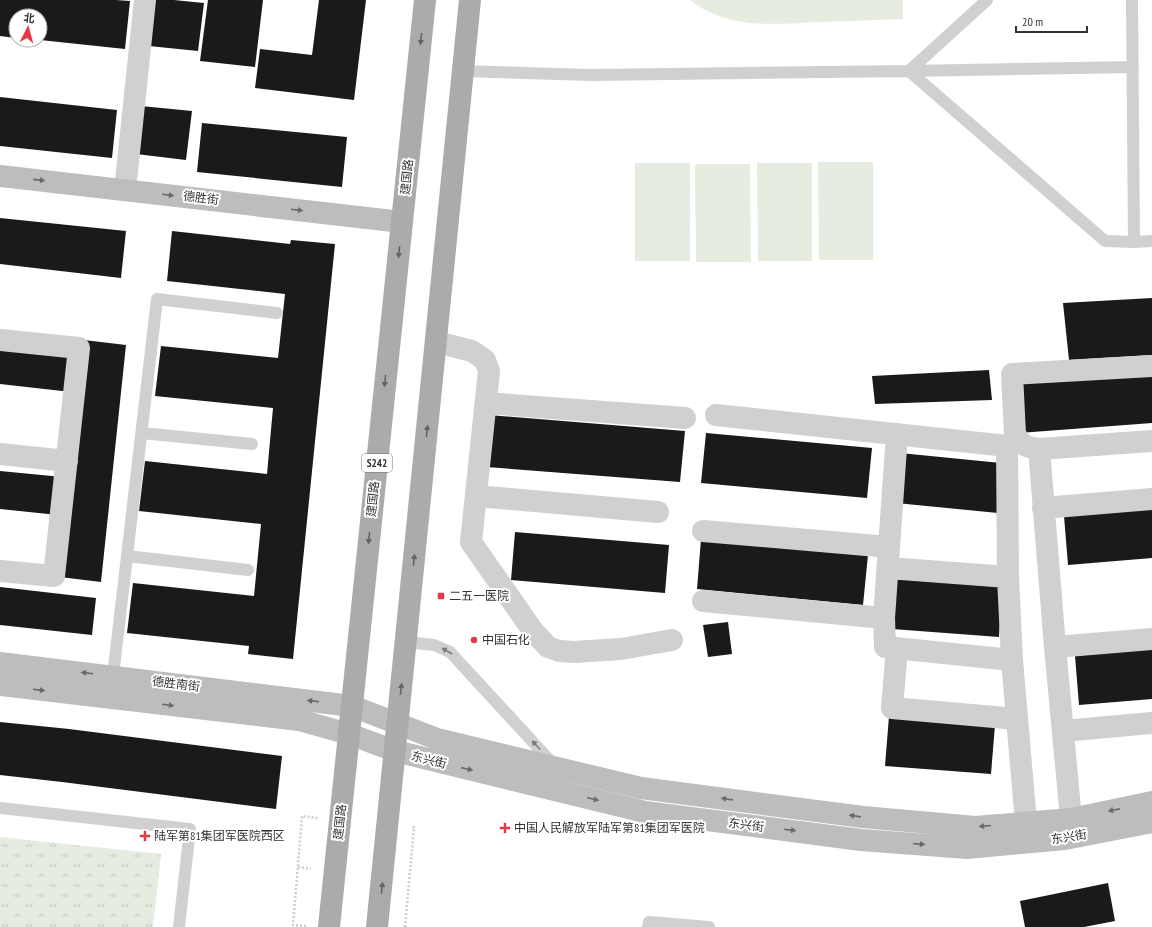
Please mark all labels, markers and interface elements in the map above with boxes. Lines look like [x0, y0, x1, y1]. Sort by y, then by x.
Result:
north arrow [8, 8, 48, 48]
scale bar [1016, 8, 1087, 34]
text: 北 [23, 11, 35, 26]
text: 20 m [1022, 14, 1043, 29]
one-way arrow [418, 33, 424, 45]
street label: 建国路 [397, 158, 416, 196]
one-way arrow [33, 177, 45, 183]
street label: 德胜街 [182, 188, 220, 207]
one-way arrow [162, 191, 174, 198]
one-way arrow [291, 206, 303, 213]
one-way arrow [395, 246, 402, 258]
one-way arrow [382, 375, 389, 387]
one-way arrow [424, 424, 431, 437]
road number: S242 [362, 454, 392, 472]
street label: 建国路 [363, 480, 382, 518]
one-way arrow [366, 532, 372, 544]
one-way arrow [411, 554, 418, 566]
place label: 二五一医院 [449, 588, 509, 603]
marker: 二五一医院 [436, 591, 446, 601]
place label: 中国石化 [482, 632, 530, 647]
marker: 中国石化 [469, 635, 479, 645]
one-way arrow [441, 648, 453, 655]
one-way arrow [81, 670, 93, 676]
street label: 德胜南街 [151, 673, 201, 694]
one-way arrow [398, 683, 405, 695]
one-way arrow [33, 687, 45, 693]
one-way arrow [307, 698, 319, 705]
one-way arrow [162, 702, 174, 708]
one-way arrow [532, 740, 541, 750]
street label: 东兴街 [410, 748, 448, 771]
one-way arrow [460, 766, 473, 772]
one-way arrow [587, 796, 599, 802]
one-way arrow [721, 796, 733, 802]
street label: 建国路 [330, 803, 349, 841]
one-way arrow [1108, 807, 1120, 813]
one-way arrow [849, 813, 862, 819]
street label: 东兴街 [727, 815, 765, 834]
place label: 中国人民解放军陆军第81集团军医院 [514, 820, 705, 835]
marker: 中国人民解放军陆军第81集团军医院 [499, 822, 511, 834]
one-way arrow [979, 823, 991, 830]
street label: 东兴街 [1050, 826, 1088, 847]
one-way arrow [784, 827, 796, 834]
place label: 陆军第81集团军医院西区 [154, 828, 285, 843]
marker: 陆军第81集团军医院西区 [139, 830, 151, 842]
one-way arrow [913, 841, 926, 848]
one-way arrow [378, 882, 385, 894]

